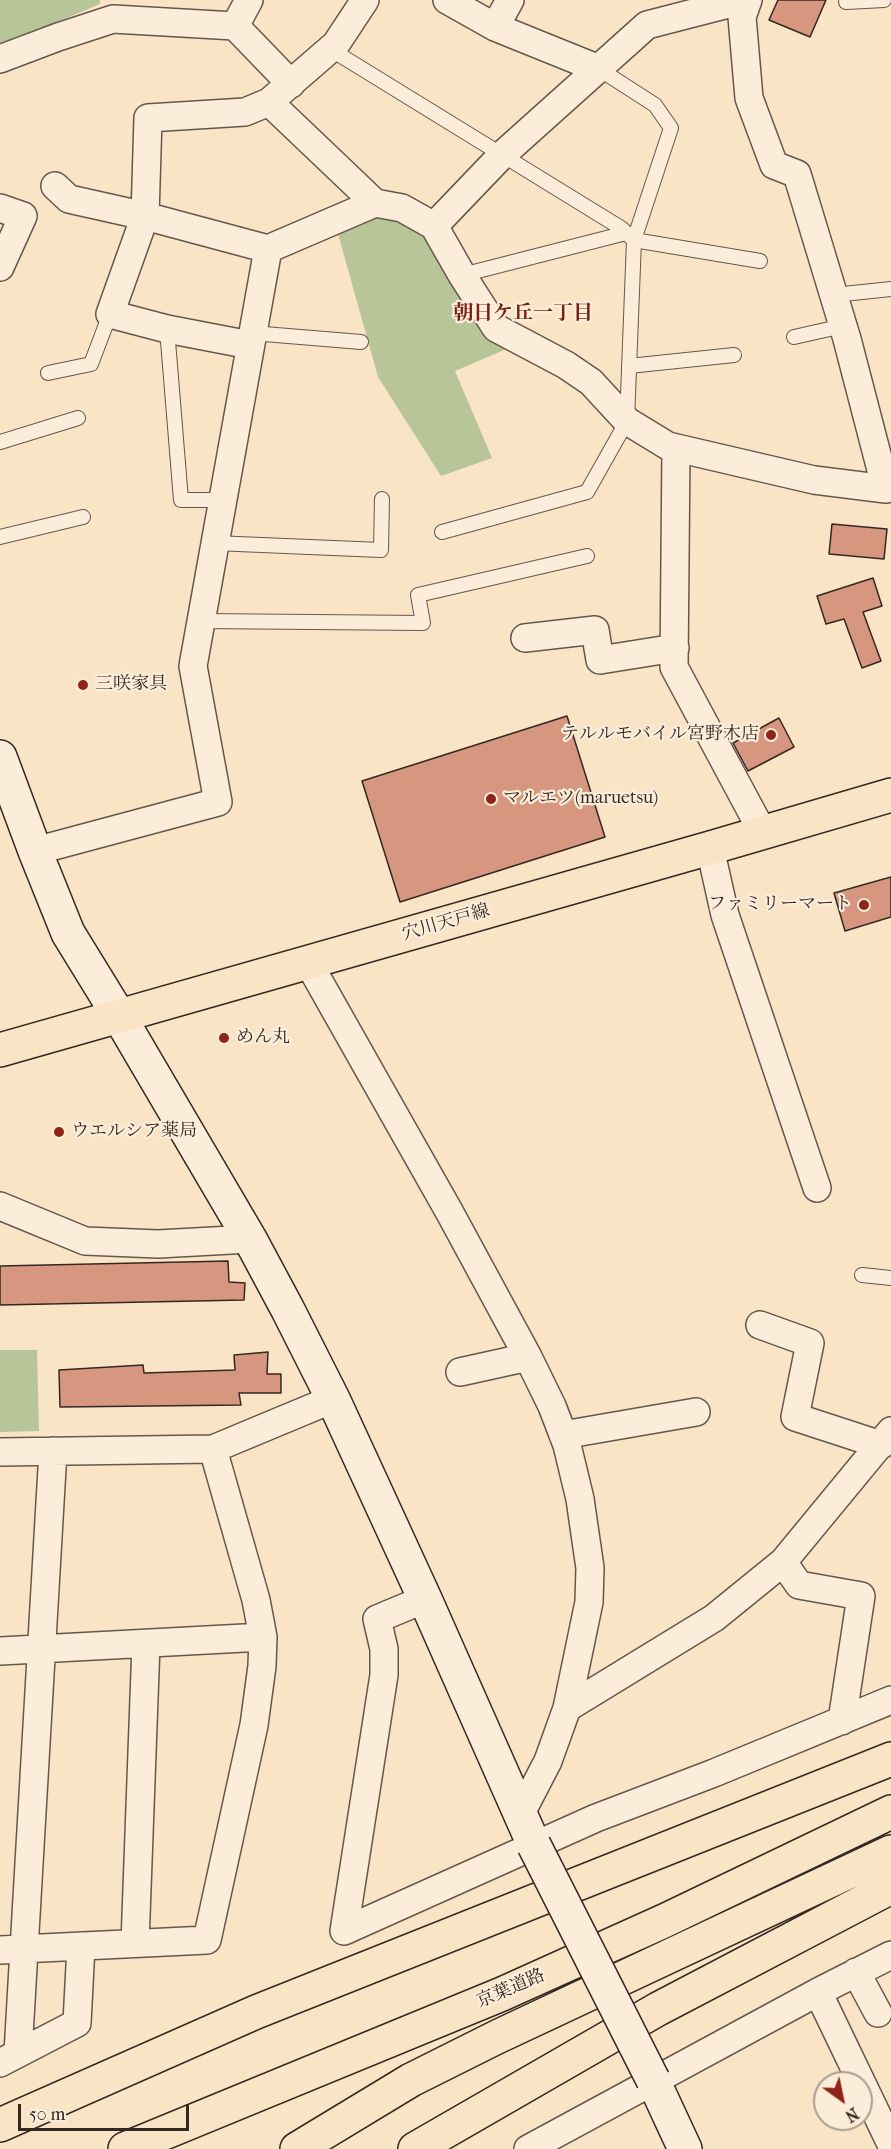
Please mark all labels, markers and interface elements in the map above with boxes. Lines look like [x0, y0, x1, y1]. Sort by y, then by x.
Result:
district label: 朝日ケ丘一丁目 [453, 302, 593, 326]
place label: 三咲家具 [95, 674, 167, 696]
marker: 三咲家具 [76, 678, 90, 692]
place label: テルルモバイル宮野木店 [561, 724, 759, 746]
marker: テルルモバイル宮野木店 [764, 728, 778, 742]
place label: マルエツ(maruetsu) [503, 788, 658, 810]
marker: マルエツ(maruetsu) [484, 792, 498, 806]
place label: ファミリーマート [708, 894, 852, 916]
marker: ファミリーマート [857, 898, 871, 912]
street label: 穴川天戸線 [400, 900, 492, 946]
place label: めん丸 [236, 1027, 290, 1049]
marker: めん丸 [217, 1031, 231, 1045]
place label: ウエルシア薬局 [71, 1121, 197, 1143]
marker: ウエルシア薬局 [52, 1125, 66, 1139]
street label: 京葉道路 [474, 1965, 548, 2013]
north arrow [813, 2071, 873, 2131]
scale bar [21, 2092, 192, 2130]
text: 50 m [29, 2104, 65, 2125]
text: N [842, 2104, 862, 2126]

